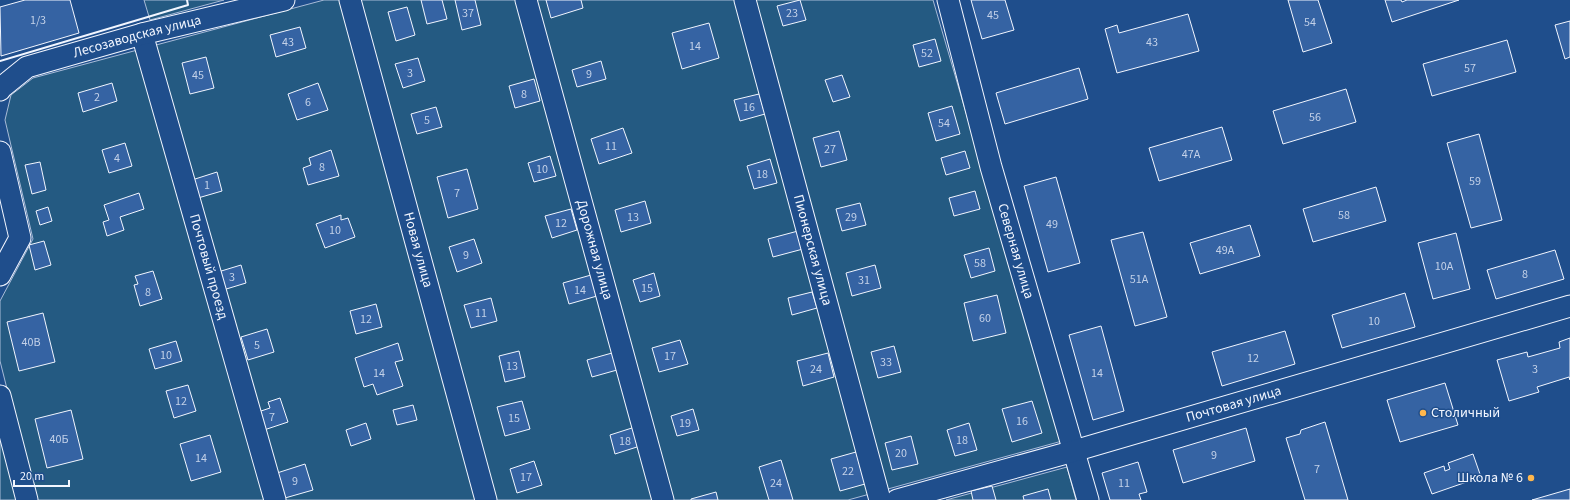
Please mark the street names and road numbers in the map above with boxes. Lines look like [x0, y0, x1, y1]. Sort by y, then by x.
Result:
street label: Лесозаводская улица [71, 10, 203, 63]
street label: Пионерская улица [788, 192, 837, 308]
street label: Дорожная улица [571, 197, 618, 302]
street label: Северная улица [992, 201, 1039, 301]
street label: Новая улица [398, 210, 438, 290]
street label: Почтовый проезд [184, 212, 233, 322]
street label: Почтовая улица [1184, 381, 1284, 428]

